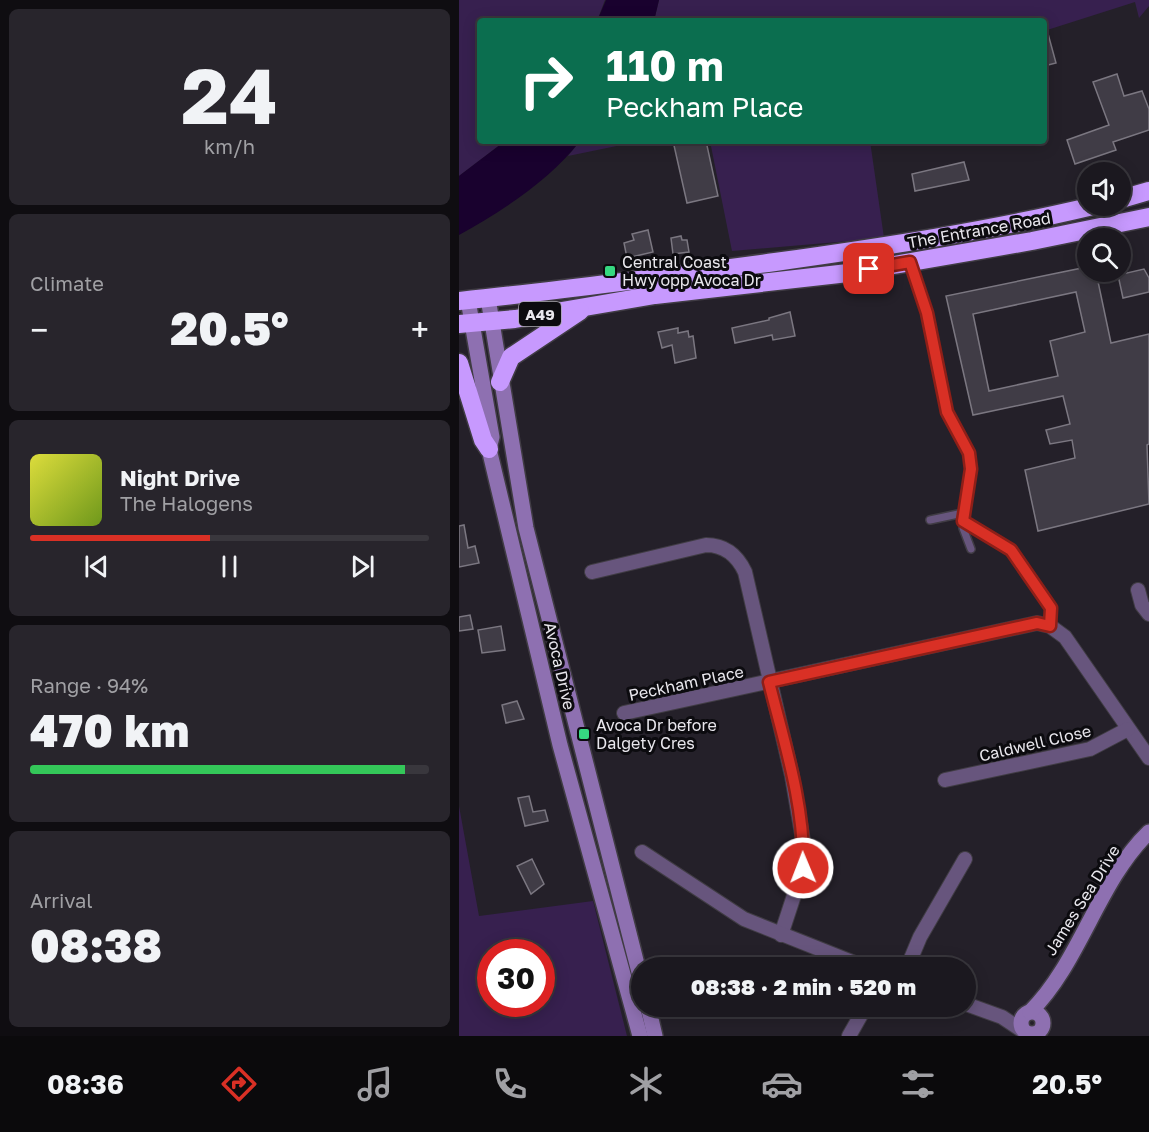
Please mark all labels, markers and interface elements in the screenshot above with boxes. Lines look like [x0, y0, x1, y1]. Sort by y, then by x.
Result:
text: 110 m [606, 40, 724, 90]
icon: right [507, 42, 585, 120]
text: 24 [181, 48, 278, 141]
text: Peckham Place [606, 91, 804, 123]
text: km/h [204, 134, 255, 158]
map controls [1077, 162, 1131, 282]
button: sound [1077, 162, 1131, 216]
street label: The Entrance Road [906, 208, 1052, 252]
button: search [1077, 228, 1131, 282]
pin [843, 243, 894, 294]
place label: Central Coast Hwy opp Avoca Dr [622, 252, 761, 290]
icon: arrive [852, 252, 885, 285]
marker: Central Coast Hwy opp Avoca Dr [603, 264, 617, 278]
text: Climate [30, 271, 104, 295]
text: 20.5° [170, 301, 289, 355]
road number: A49 [519, 302, 561, 326]
text: − [30, 310, 48, 349]
text: + [411, 310, 429, 349]
text: Night Drive [120, 464, 240, 491]
text: The Halogens [120, 491, 253, 515]
icon: previous [80, 550, 113, 583]
icon: pause [213, 550, 246, 583]
icon: next [346, 550, 379, 583]
street label: Avoca Drive [540, 620, 580, 712]
street label: Peckham Place [627, 661, 745, 705]
text: Range · 94% [30, 673, 148, 697]
text: 470 km [30, 703, 189, 757]
place label: Avoca Dr before Dalgety Cres [596, 715, 717, 753]
street label: Caldwell Close [977, 720, 1093, 766]
marker: Avoca Dr before Dalgety Cres [577, 727, 591, 741]
position arrow [771, 836, 835, 900]
street label: James Sea Drive [1040, 841, 1124, 959]
text: Arrival [30, 888, 93, 912]
text: 08:38 [30, 918, 162, 972]
speed limit sign: 30 [477, 939, 555, 1017]
text: 08:38 · 2 min · 520 m [691, 973, 916, 1000]
icon: directions [218, 1063, 260, 1105]
icon: music [354, 1063, 396, 1105]
icon: phone [489, 1063, 531, 1105]
icon: climate [625, 1063, 667, 1105]
icon: car [761, 1063, 803, 1105]
icon: filters [897, 1063, 939, 1105]
text: 08:36 [47, 1068, 124, 1100]
text: 20.5° [1032, 1068, 1102, 1100]

